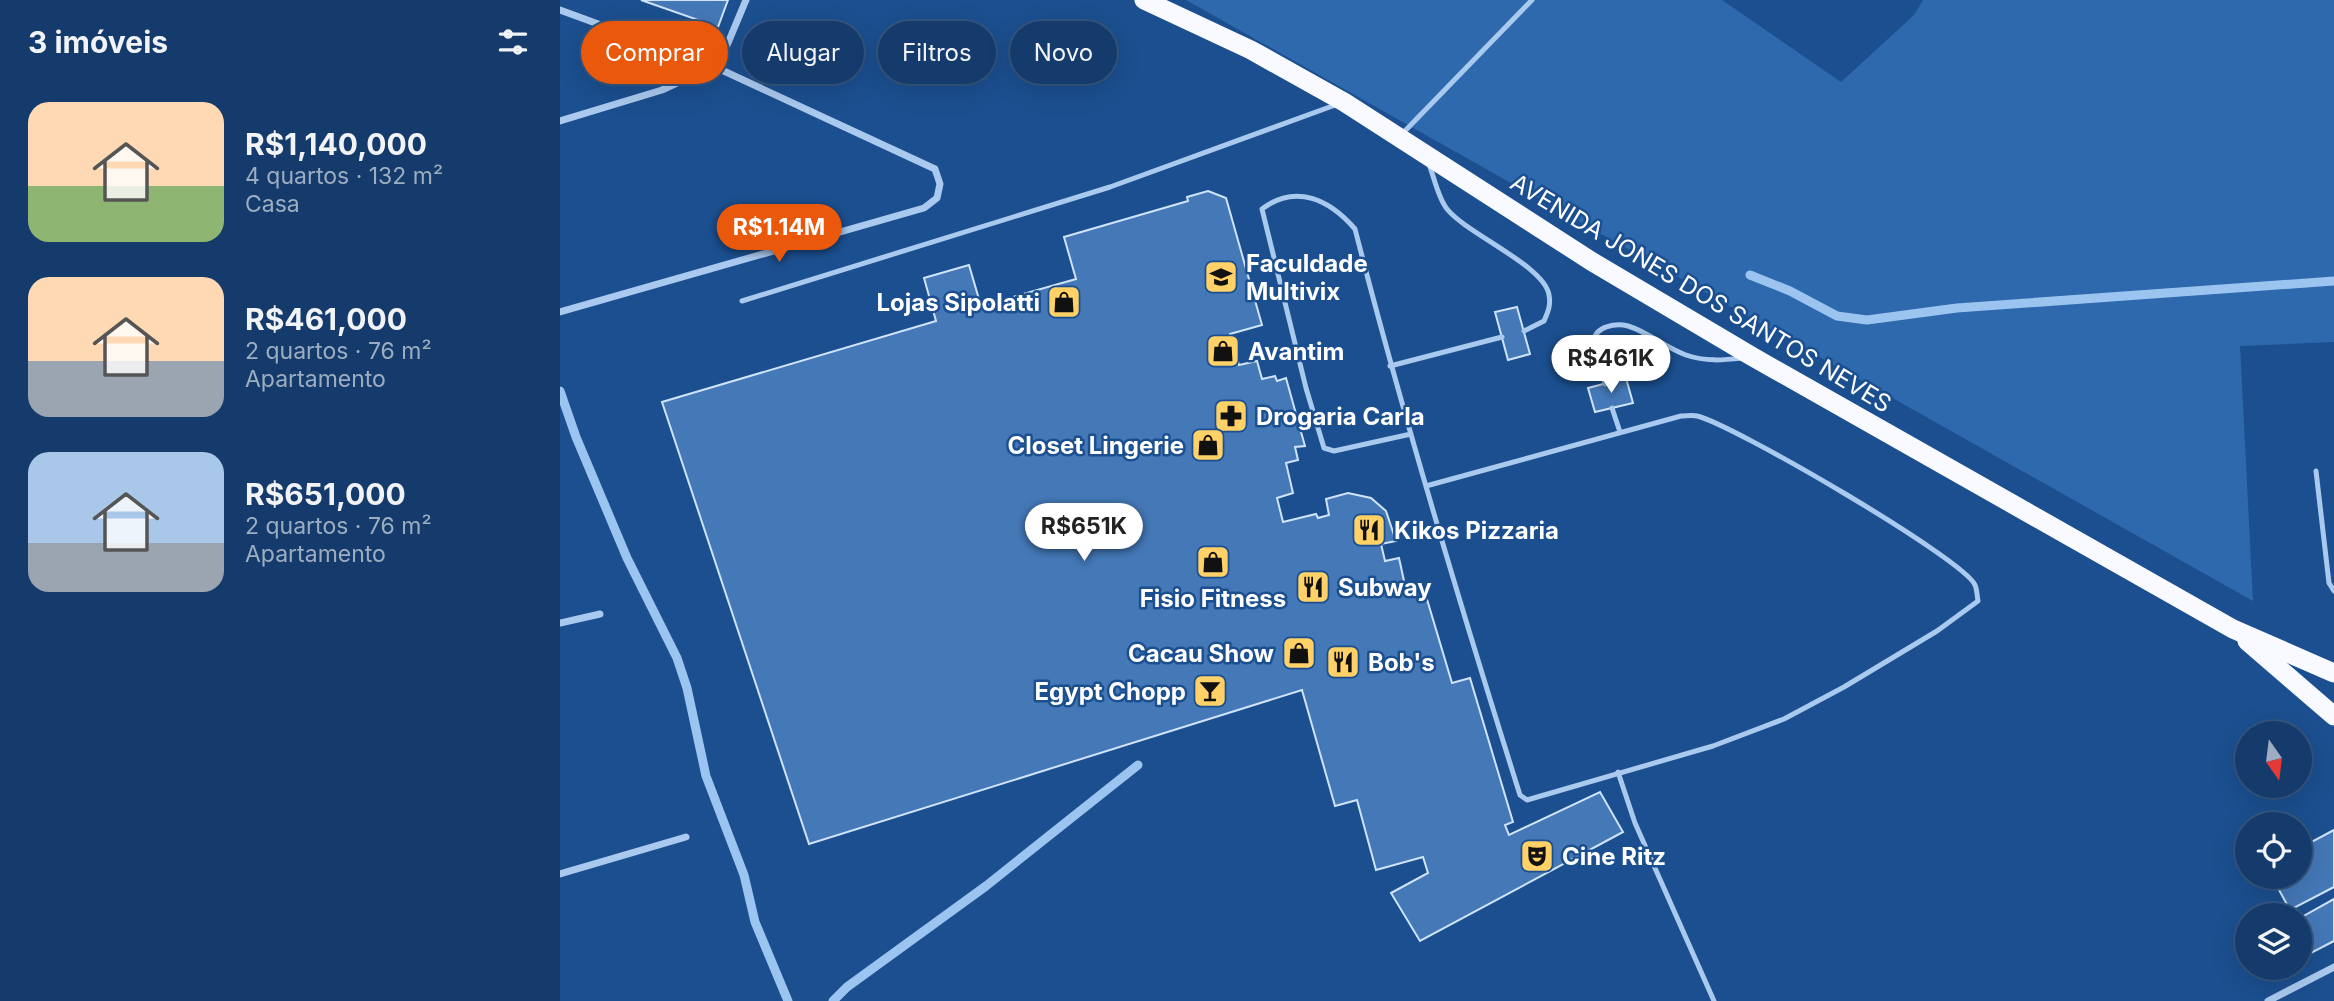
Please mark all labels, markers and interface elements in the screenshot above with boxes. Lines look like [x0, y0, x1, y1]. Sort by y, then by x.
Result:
chip: Comprar [581, 21, 728, 84]
chip: Alugar [742, 21, 864, 84]
chip: Filtros [878, 21, 996, 84]
chip: Novo [1010, 21, 1117, 84]
icon: filters [494, 23, 532, 61]
text: 3 imóveis [28, 24, 168, 60]
text: R$1,140,000 [245, 126, 427, 162]
icon: home [84, 130, 168, 214]
text: 4 quartos · 132 m² [245, 162, 443, 190]
street label: AVENIDA JONES DOS SANTOS NEVES [1505, 168, 1897, 418]
text: Casa [245, 190, 300, 218]
pin: R$1.14M [714, 204, 844, 264]
text: R$1.14M [733, 213, 825, 241]
place label: Faculdade Multivix [1246, 249, 1368, 306]
school or university icon: Faculdade Multivix [1202, 258, 1240, 296]
shop icon: Lojas Sipolatti [1045, 283, 1083, 321]
place label: Lojas Sipolatti [876, 288, 1040, 317]
text: R$461,000 [245, 301, 407, 337]
icon: home [84, 305, 168, 389]
shop icon: Avantim [1204, 332, 1242, 370]
pin: R$461K [1554, 336, 1668, 395]
text: 2 quartos · 76 m² [245, 337, 432, 365]
place label: Avantim [1248, 337, 1345, 366]
text: R$461K [1567, 344, 1655, 372]
text: Apartamento [245, 365, 386, 393]
pharmacy icon: Drogaria Carla [1212, 397, 1250, 435]
place label: Drogaria Carla [1256, 402, 1425, 431]
shop icon: Closet Lingerie [1189, 426, 1227, 464]
place label: Closet Lingerie [1008, 431, 1184, 460]
text: R$651,000 [245, 476, 406, 512]
icon: home [84, 480, 168, 564]
pin: R$651K [1027, 504, 1141, 563]
restaurant icon: Kikos Pizzaria [1350, 511, 1388, 549]
text: 2 quartos · 76 m² [245, 512, 432, 540]
text: R$651K [1041, 512, 1127, 540]
place label: Kikos Pizzaria [1394, 516, 1559, 545]
text: Apartamento [245, 540, 386, 568]
shop icon: Fisio Fitness [1194, 543, 1232, 581]
restaurant icon: Subway [1294, 568, 1332, 606]
place label: Subway [1338, 573, 1432, 602]
place label: Fisio Fitness [1140, 584, 1286, 613]
shop icon: Cacau Show [1280, 634, 1318, 672]
place label: Cacau Show [1128, 639, 1275, 668]
restaurant icon: Bob's [1324, 643, 1362, 681]
place label: Bob's [1368, 648, 1435, 677]
bar icon: Egypt Chopp [1191, 672, 1229, 710]
place label: Egypt Chopp [1035, 677, 1186, 706]
north arrow [2235, 721, 2312, 798]
map controls [2235, 721, 2312, 980]
button: locate [2235, 812, 2312, 889]
theatre icon: Cine Ritz [1518, 837, 1556, 875]
place label: Cine Ritz [1562, 842, 1666, 871]
button: layers [2235, 903, 2312, 980]

